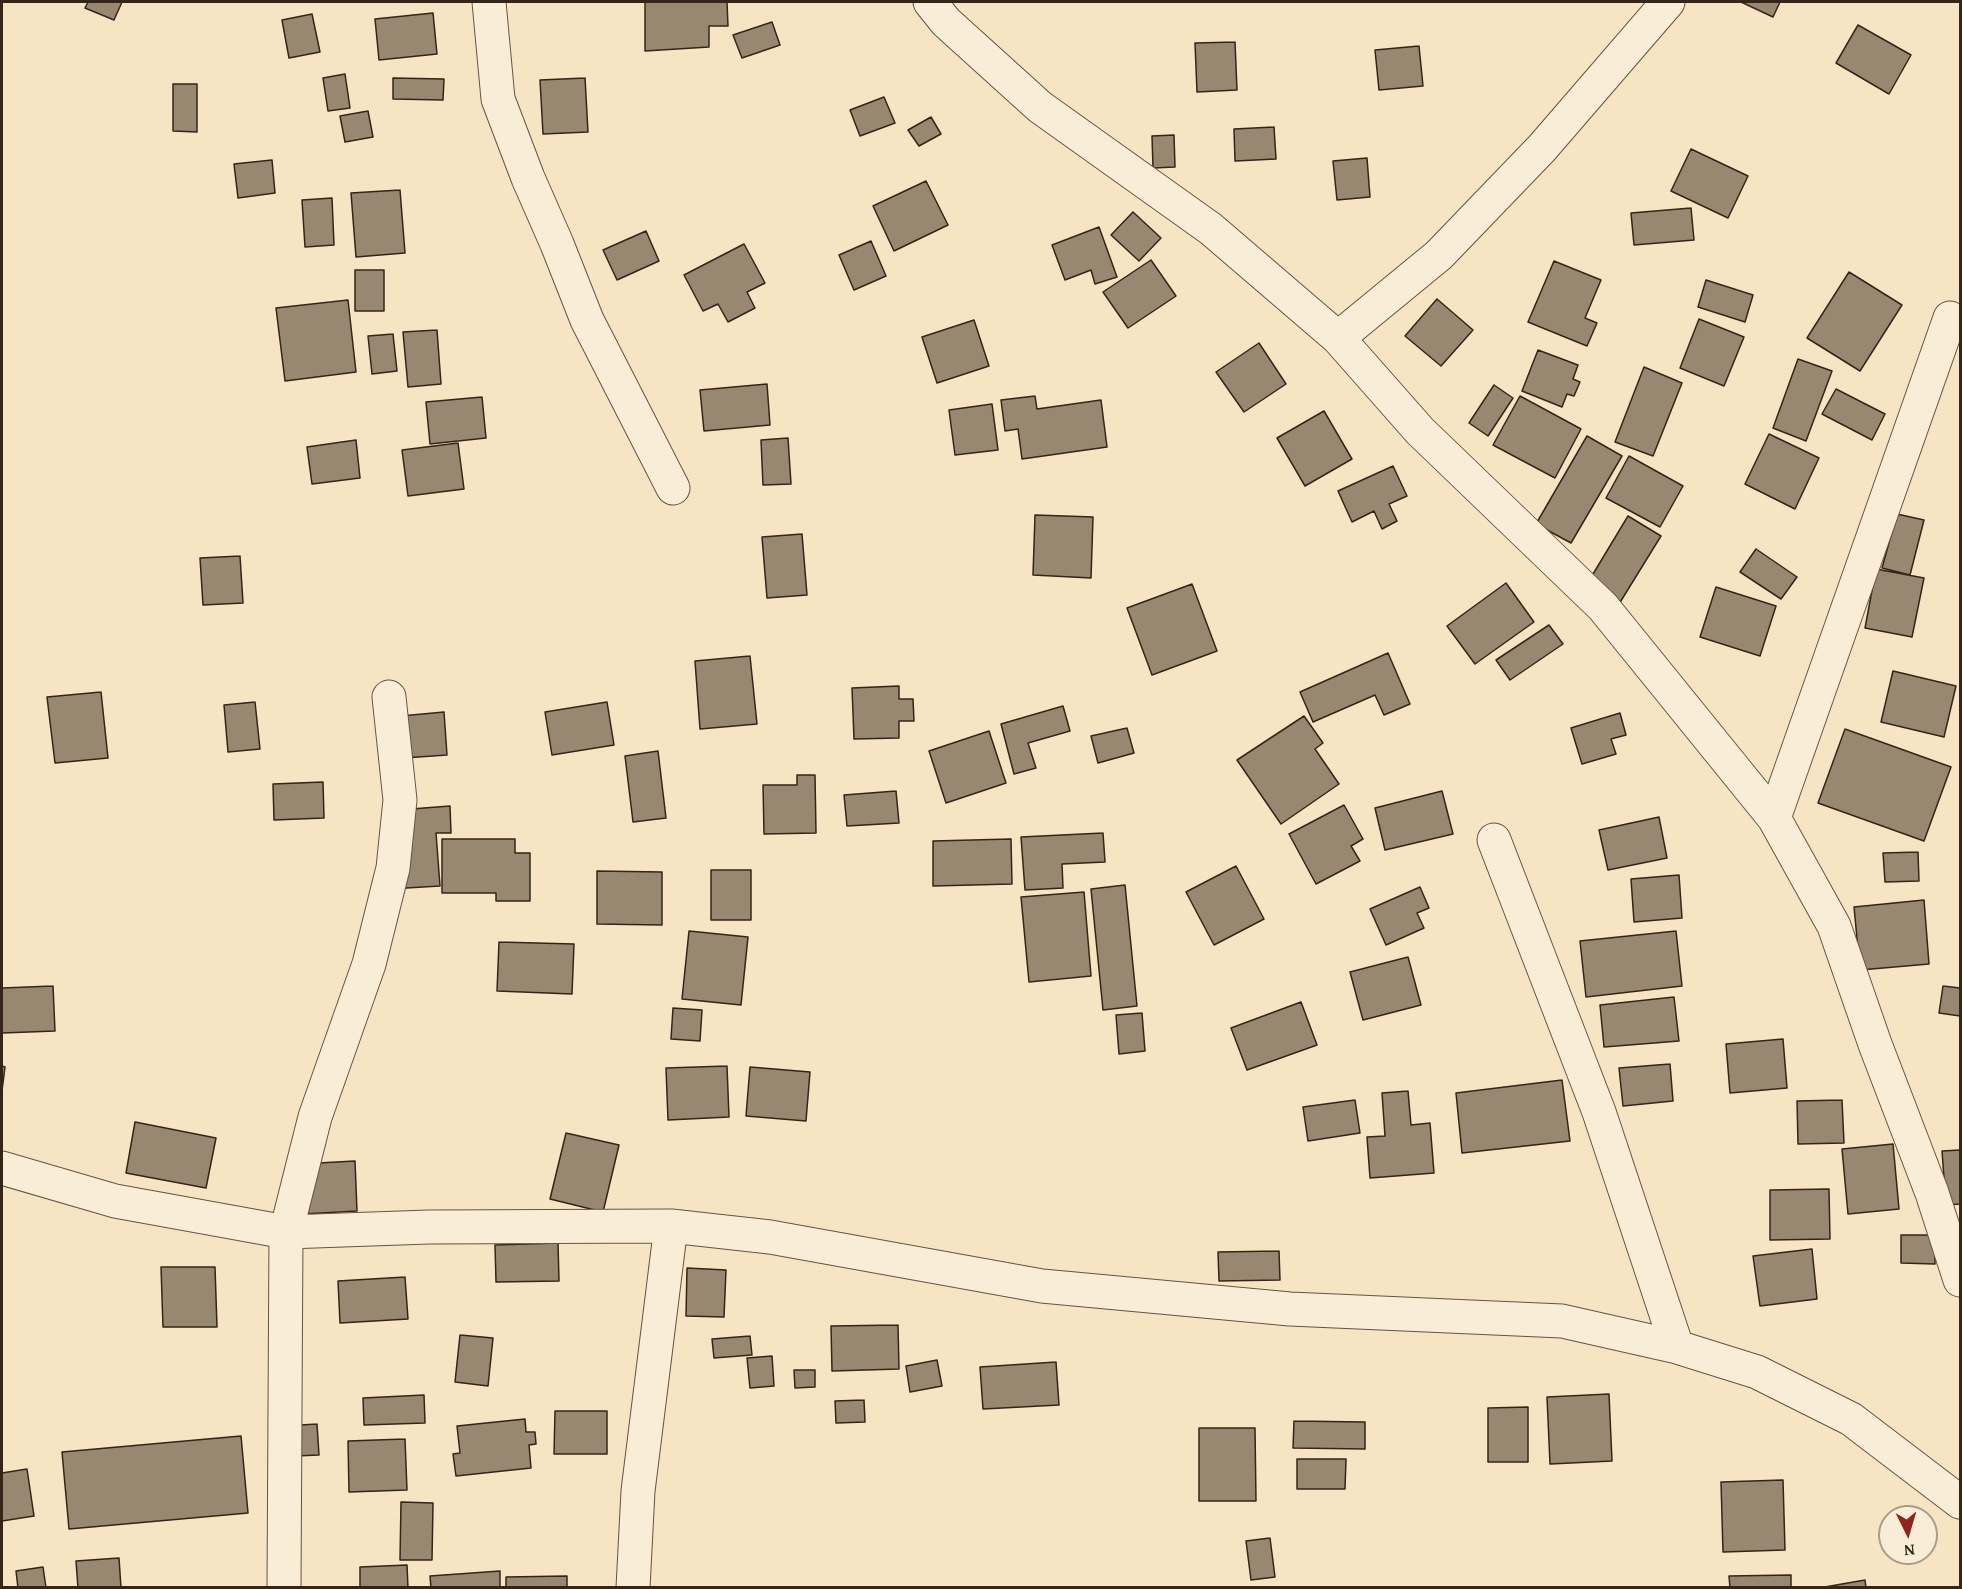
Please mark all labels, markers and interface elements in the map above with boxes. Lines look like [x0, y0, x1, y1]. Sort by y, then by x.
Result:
north arrow [1878, 1505, 1938, 1565]
text: N [1903, 1539, 1916, 1563]

